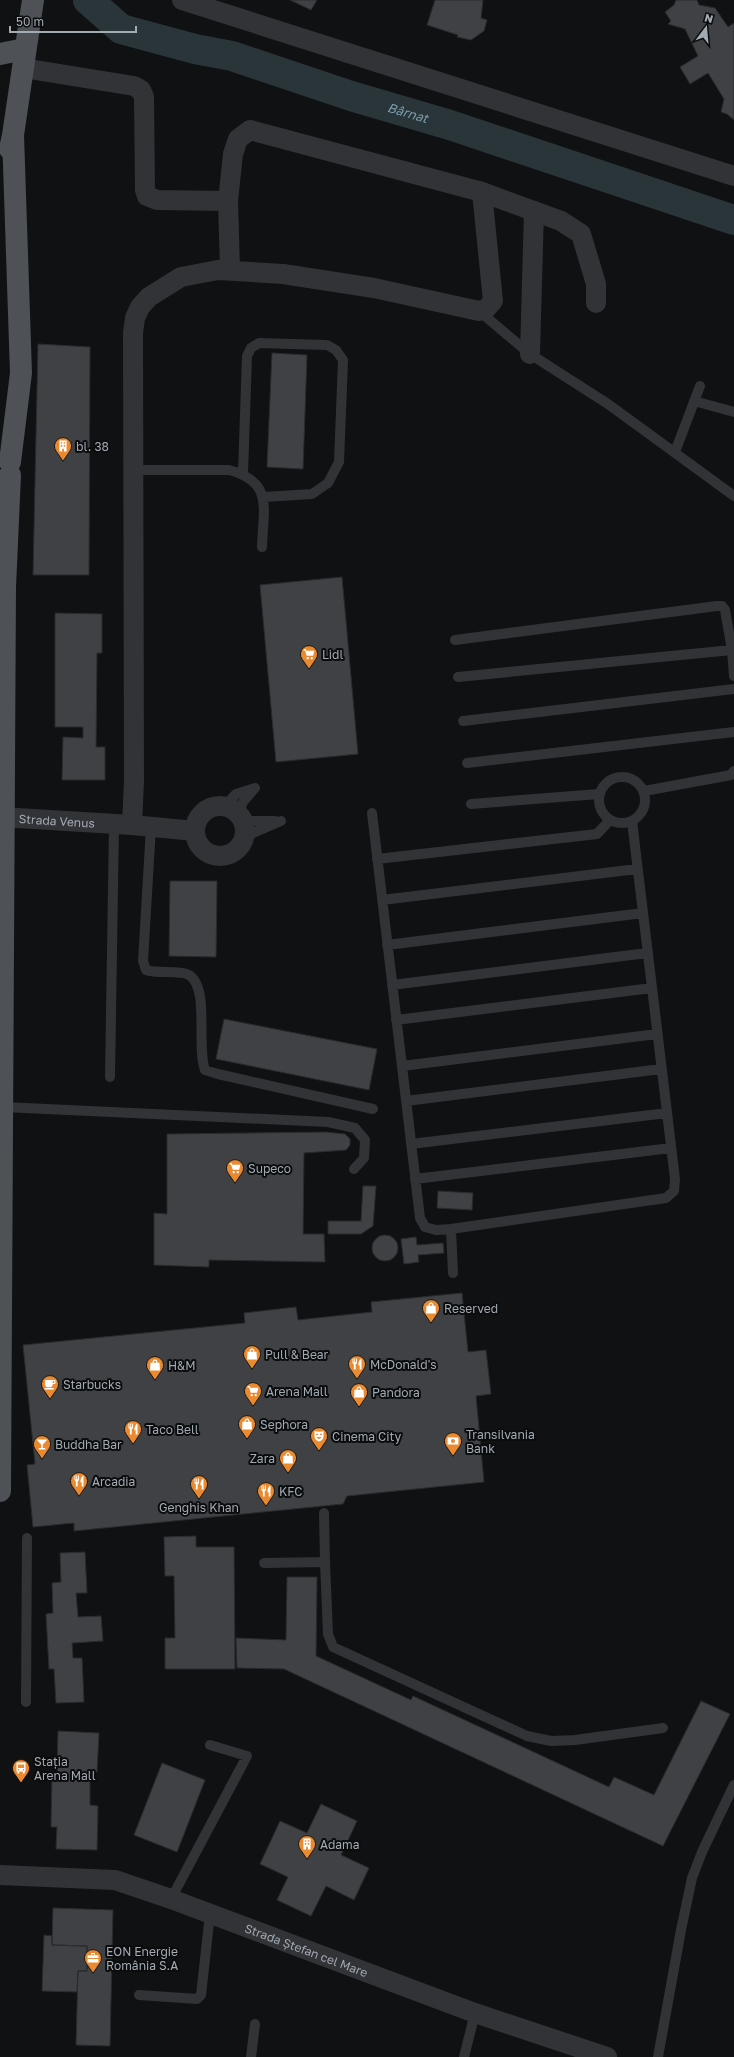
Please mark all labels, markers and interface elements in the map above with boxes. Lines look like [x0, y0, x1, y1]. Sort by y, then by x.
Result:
scale bar [10, 8, 136, 34]
north arrow [686, 8, 726, 48]
text: N [703, 11, 715, 25]
text: 50 m [16, 14, 44, 29]
water label: Bârnat [386, 99, 432, 127]
building icon: bl. 38 [53, 436, 73, 461]
place label: bl. 38 [76, 439, 109, 454]
supermarket icon: Lidl [299, 644, 319, 669]
place label: Lidl [322, 647, 343, 662]
street label: Strada Venus [18, 811, 95, 830]
supermarket icon: Supeco [225, 1158, 245, 1183]
place label: Supeco [248, 1161, 291, 1176]
shop icon: Reserved [421, 1298, 441, 1323]
place label: Reserved [444, 1301, 498, 1316]
shop icon: Pull & Bear [242, 1344, 262, 1369]
place label: Pull & Bear [265, 1347, 329, 1362]
restaurant icon: McDonald's [347, 1354, 367, 1379]
shop icon: H&M [145, 1355, 165, 1380]
place label: McDonald's [370, 1357, 437, 1372]
place label: H&M [168, 1358, 195, 1373]
cafe icon: Starbucks [40, 1374, 60, 1399]
place label: Starbucks [63, 1377, 121, 1392]
supermarket icon: Arena Mall [243, 1381, 263, 1406]
shop icon: Pandora [349, 1382, 369, 1407]
place label: Arena Mall [266, 1384, 328, 1399]
place label: Pandora [372, 1385, 420, 1400]
shop icon: Sephora [237, 1414, 257, 1439]
place label: Sephora [260, 1417, 308, 1432]
restaurant icon: Taco Bell [123, 1419, 143, 1444]
place label: Taco Bell [146, 1422, 199, 1437]
theatre icon: Cinema City [309, 1426, 329, 1451]
place label: Transilvania Bank [466, 1427, 535, 1456]
place label: Cinema City [332, 1429, 402, 1444]
bank icon: Transilvania Bank [443, 1431, 463, 1456]
bar icon: Buddha Bar [32, 1434, 52, 1459]
place label: Buddha Bar [55, 1437, 122, 1452]
shop icon: Zara [278, 1448, 298, 1473]
place label: Zara [250, 1451, 275, 1466]
restaurant icon: Arcadia [69, 1471, 89, 1496]
place label: Arcadia [92, 1474, 135, 1489]
restaurant icon: Genghis Khan [189, 1474, 209, 1499]
restaurant icon: KFC [256, 1481, 276, 1506]
place label: KFC [279, 1484, 303, 1499]
place label: Genghis Khan [159, 1500, 239, 1515]
place label: Stația Arena Mall [34, 1754, 96, 1783]
bus stop icon: Stația Arena Mall [11, 1758, 31, 1783]
building icon: Adama [297, 1834, 317, 1859]
place label: Adama [320, 1837, 359, 1852]
street label: Strada Ștefan cel Mare [243, 1920, 370, 1980]
place label: EON Energie România S.A [106, 1944, 178, 1973]
office icon: EON Energie România S.A [83, 1948, 103, 1973]

